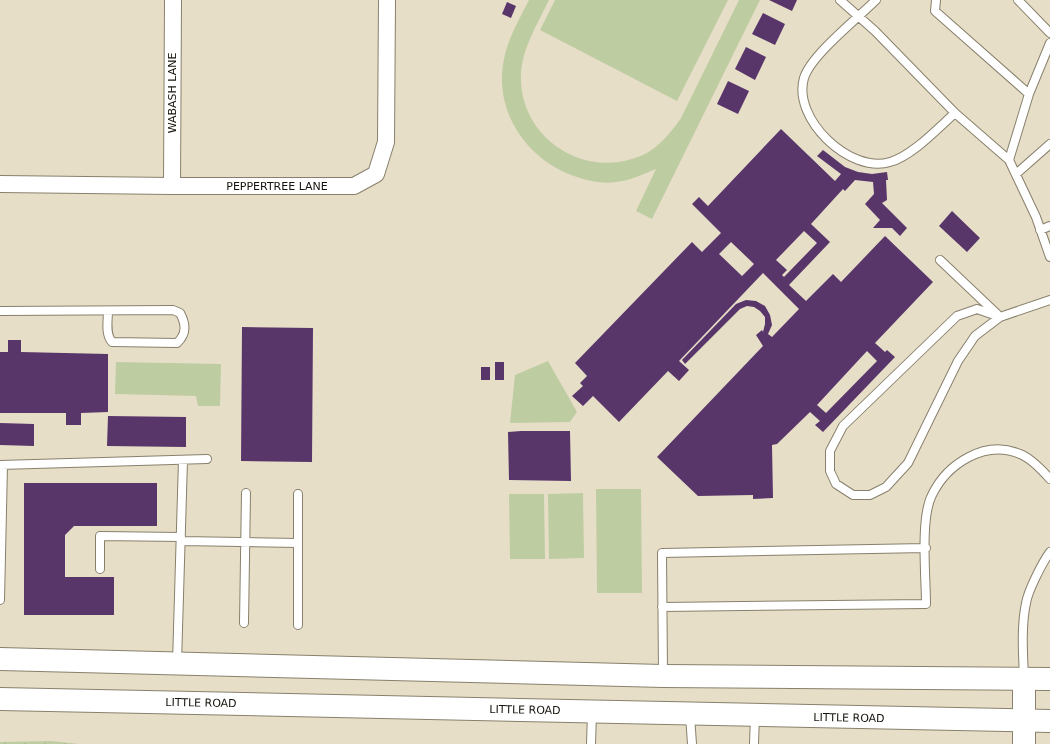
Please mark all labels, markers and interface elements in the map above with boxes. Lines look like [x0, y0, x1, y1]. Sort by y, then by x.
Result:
street label: WABASH LANE [166, 53, 179, 133]
street label: PEPPERTREE LANE [226, 180, 328, 193]
street label: LITTLE ROAD [165, 696, 237, 710]
street label: LITTLE ROAD [489, 703, 561, 717]
street label: LITTLE ROAD [813, 711, 885, 725]

